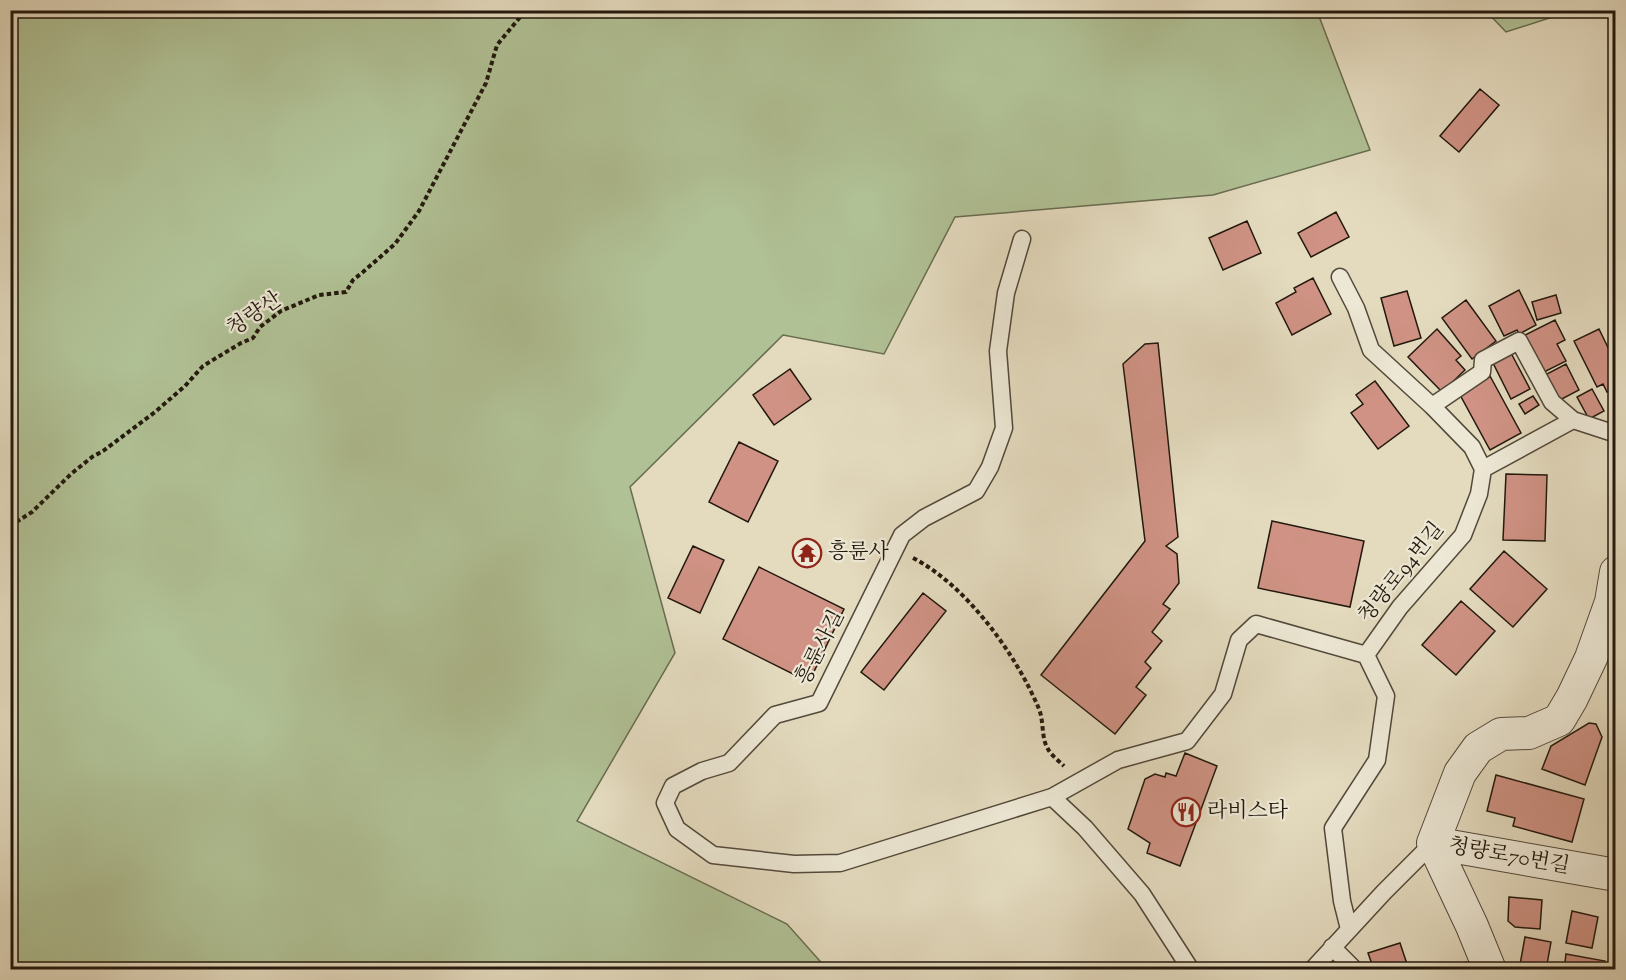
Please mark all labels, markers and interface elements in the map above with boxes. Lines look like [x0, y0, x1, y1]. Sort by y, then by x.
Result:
street label: 청량산 [221, 285, 289, 344]
street label: 청량로94번길 [1352, 516, 1452, 630]
temple icon: 흥륜사 [791, 537, 823, 569]
place label: 흥륜사 [828, 538, 890, 568]
street label: 흥륜사길 [789, 605, 853, 691]
restaurant icon: 라비스타 [1170, 796, 1202, 828]
place label: 라비스타 [1207, 797, 1289, 827]
street label: 청량로70번길 [1446, 832, 1572, 882]

